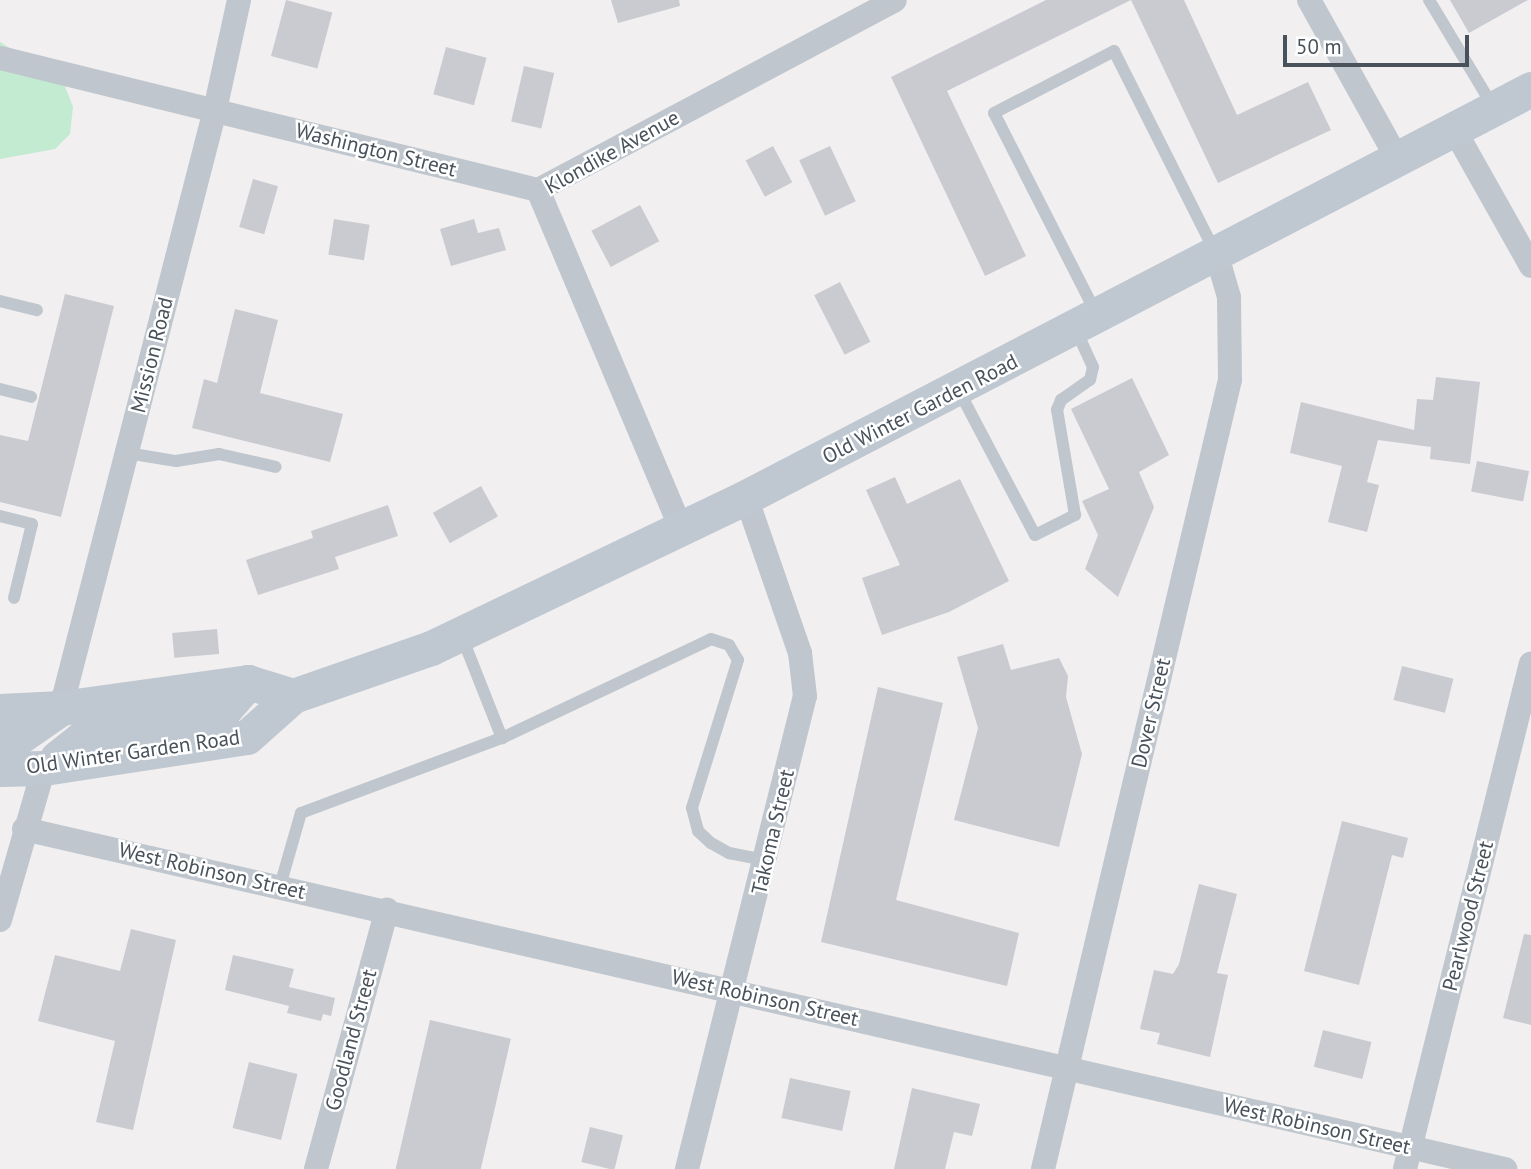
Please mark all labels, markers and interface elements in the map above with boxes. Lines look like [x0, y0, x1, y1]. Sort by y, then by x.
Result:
scale bar [1286, 21, 1472, 65]
text: 50 m [1296, 33, 1342, 60]
street label: Klondike Avenue [540, 105, 684, 199]
street label: Washington Street [293, 118, 459, 182]
street label: Mission Road [125, 295, 179, 415]
street label: Old Winter Garden Road [818, 349, 1022, 469]
street label: Dover Street [1126, 656, 1176, 770]
street label: Old Winter Garden Road [24, 724, 242, 780]
street label: Takoma Street [746, 767, 800, 897]
street label: West Robinson Street [116, 837, 308, 905]
street label: Pearlwood Street [1437, 838, 1499, 994]
street label: West Robinson Street [669, 964, 861, 1032]
street label: Goodland Street [320, 967, 382, 1113]
street label: West Robinson Street [1221, 1092, 1413, 1160]

